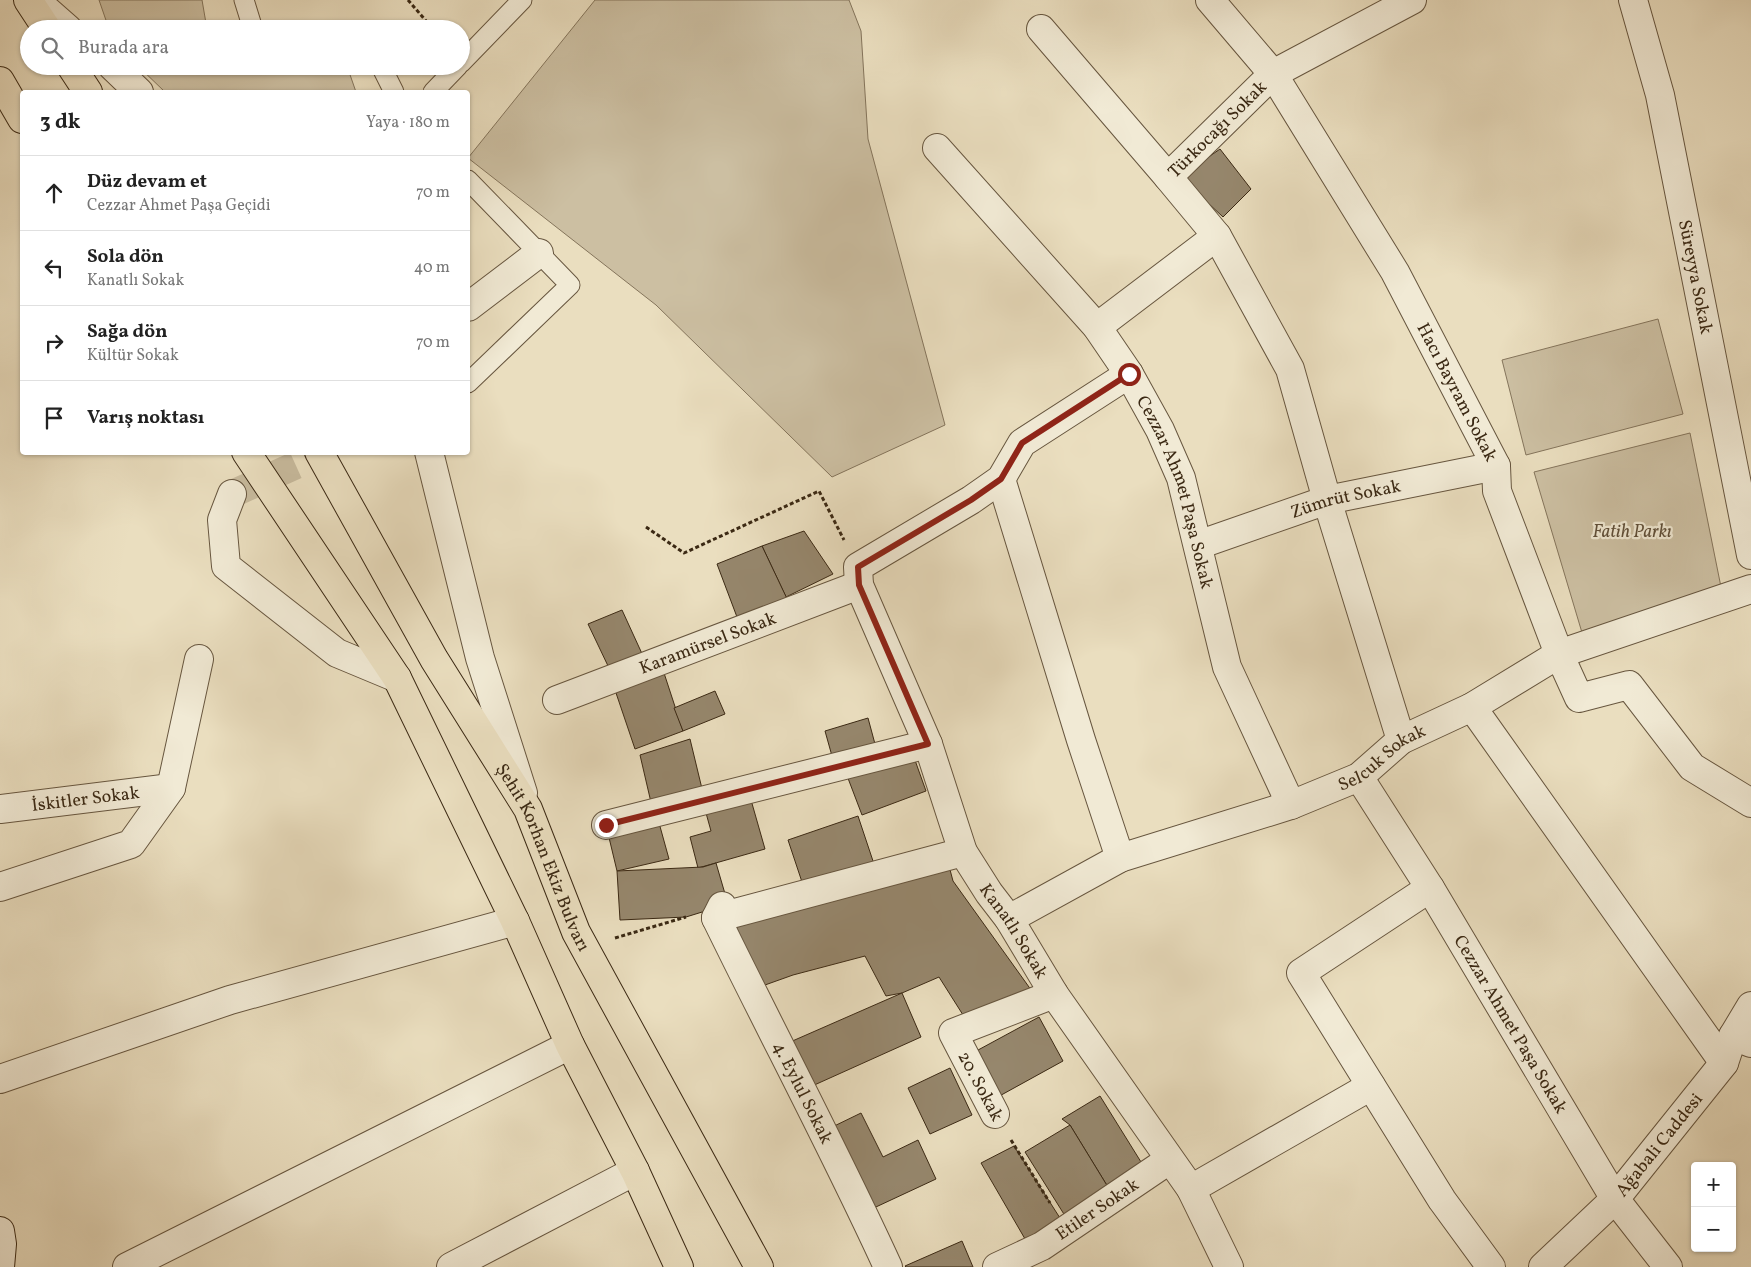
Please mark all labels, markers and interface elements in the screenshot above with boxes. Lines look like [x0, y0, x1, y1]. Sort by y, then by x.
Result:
search box [20, 20, 470, 75]
icon: search [38, 34, 66, 62]
text: Burada ara [78, 35, 169, 61]
street label: Türkocağı Sokak [1163, 75, 1273, 184]
text: 3 dk [40, 108, 80, 137]
text: Yaya · 180 m [366, 112, 450, 134]
text: Düz devam et [87, 169, 207, 195]
icon: ahead [40, 179, 68, 207]
text: 70 m [416, 182, 450, 204]
text: Cezzar Ahmet Paşa Geçidi [87, 195, 271, 217]
street label: Süreyya Sokak [1671, 218, 1718, 337]
text: Sola dön [87, 244, 164, 270]
icon: left [40, 254, 68, 282]
text: 40 m [414, 257, 450, 279]
text: Kanatlı Sokak [87, 270, 184, 292]
text: Sağa dön [87, 319, 167, 345]
street label: Hacı Bayram Sokak [1410, 319, 1503, 466]
icon: right [40, 329, 68, 357]
text: 70 m [416, 332, 450, 354]
text: Kültür Sokak [87, 345, 179, 367]
route start [1118, 363, 1141, 386]
street label: Cezzar Ahmet Paşa Sokak [1129, 391, 1219, 592]
icon: arrive [40, 404, 68, 432]
text: Varış noktası [87, 405, 204, 431]
street label: Zümrüt Sokak [1287, 474, 1403, 526]
park label: Fatih Parkı [1592, 520, 1672, 545]
street label: Karamürsel Sokak [636, 607, 780, 682]
street label: Selcuk Sokak [1335, 719, 1430, 798]
street label: Şehit Korhan Ekiz Bulvarı [489, 759, 595, 956]
street label: İskitler Sokak [30, 781, 141, 819]
route end [595, 814, 618, 837]
street label: Kanatlı Sokak [972, 879, 1053, 984]
street label: Cezzar Ahmet Paşa Sokak [1447, 931, 1573, 1119]
street label: 4. Eylul Sokak [766, 1038, 838, 1149]
street label: 20. Sokak [951, 1047, 1009, 1126]
street label: Ağabali Caddesi [1611, 1088, 1709, 1203]
map controls [1691, 1162, 1736, 1252]
button: + [1691, 1162, 1736, 1207]
street label: Etiler Sokak [1051, 1173, 1145, 1247]
button: − [1691, 1207, 1736, 1252]

